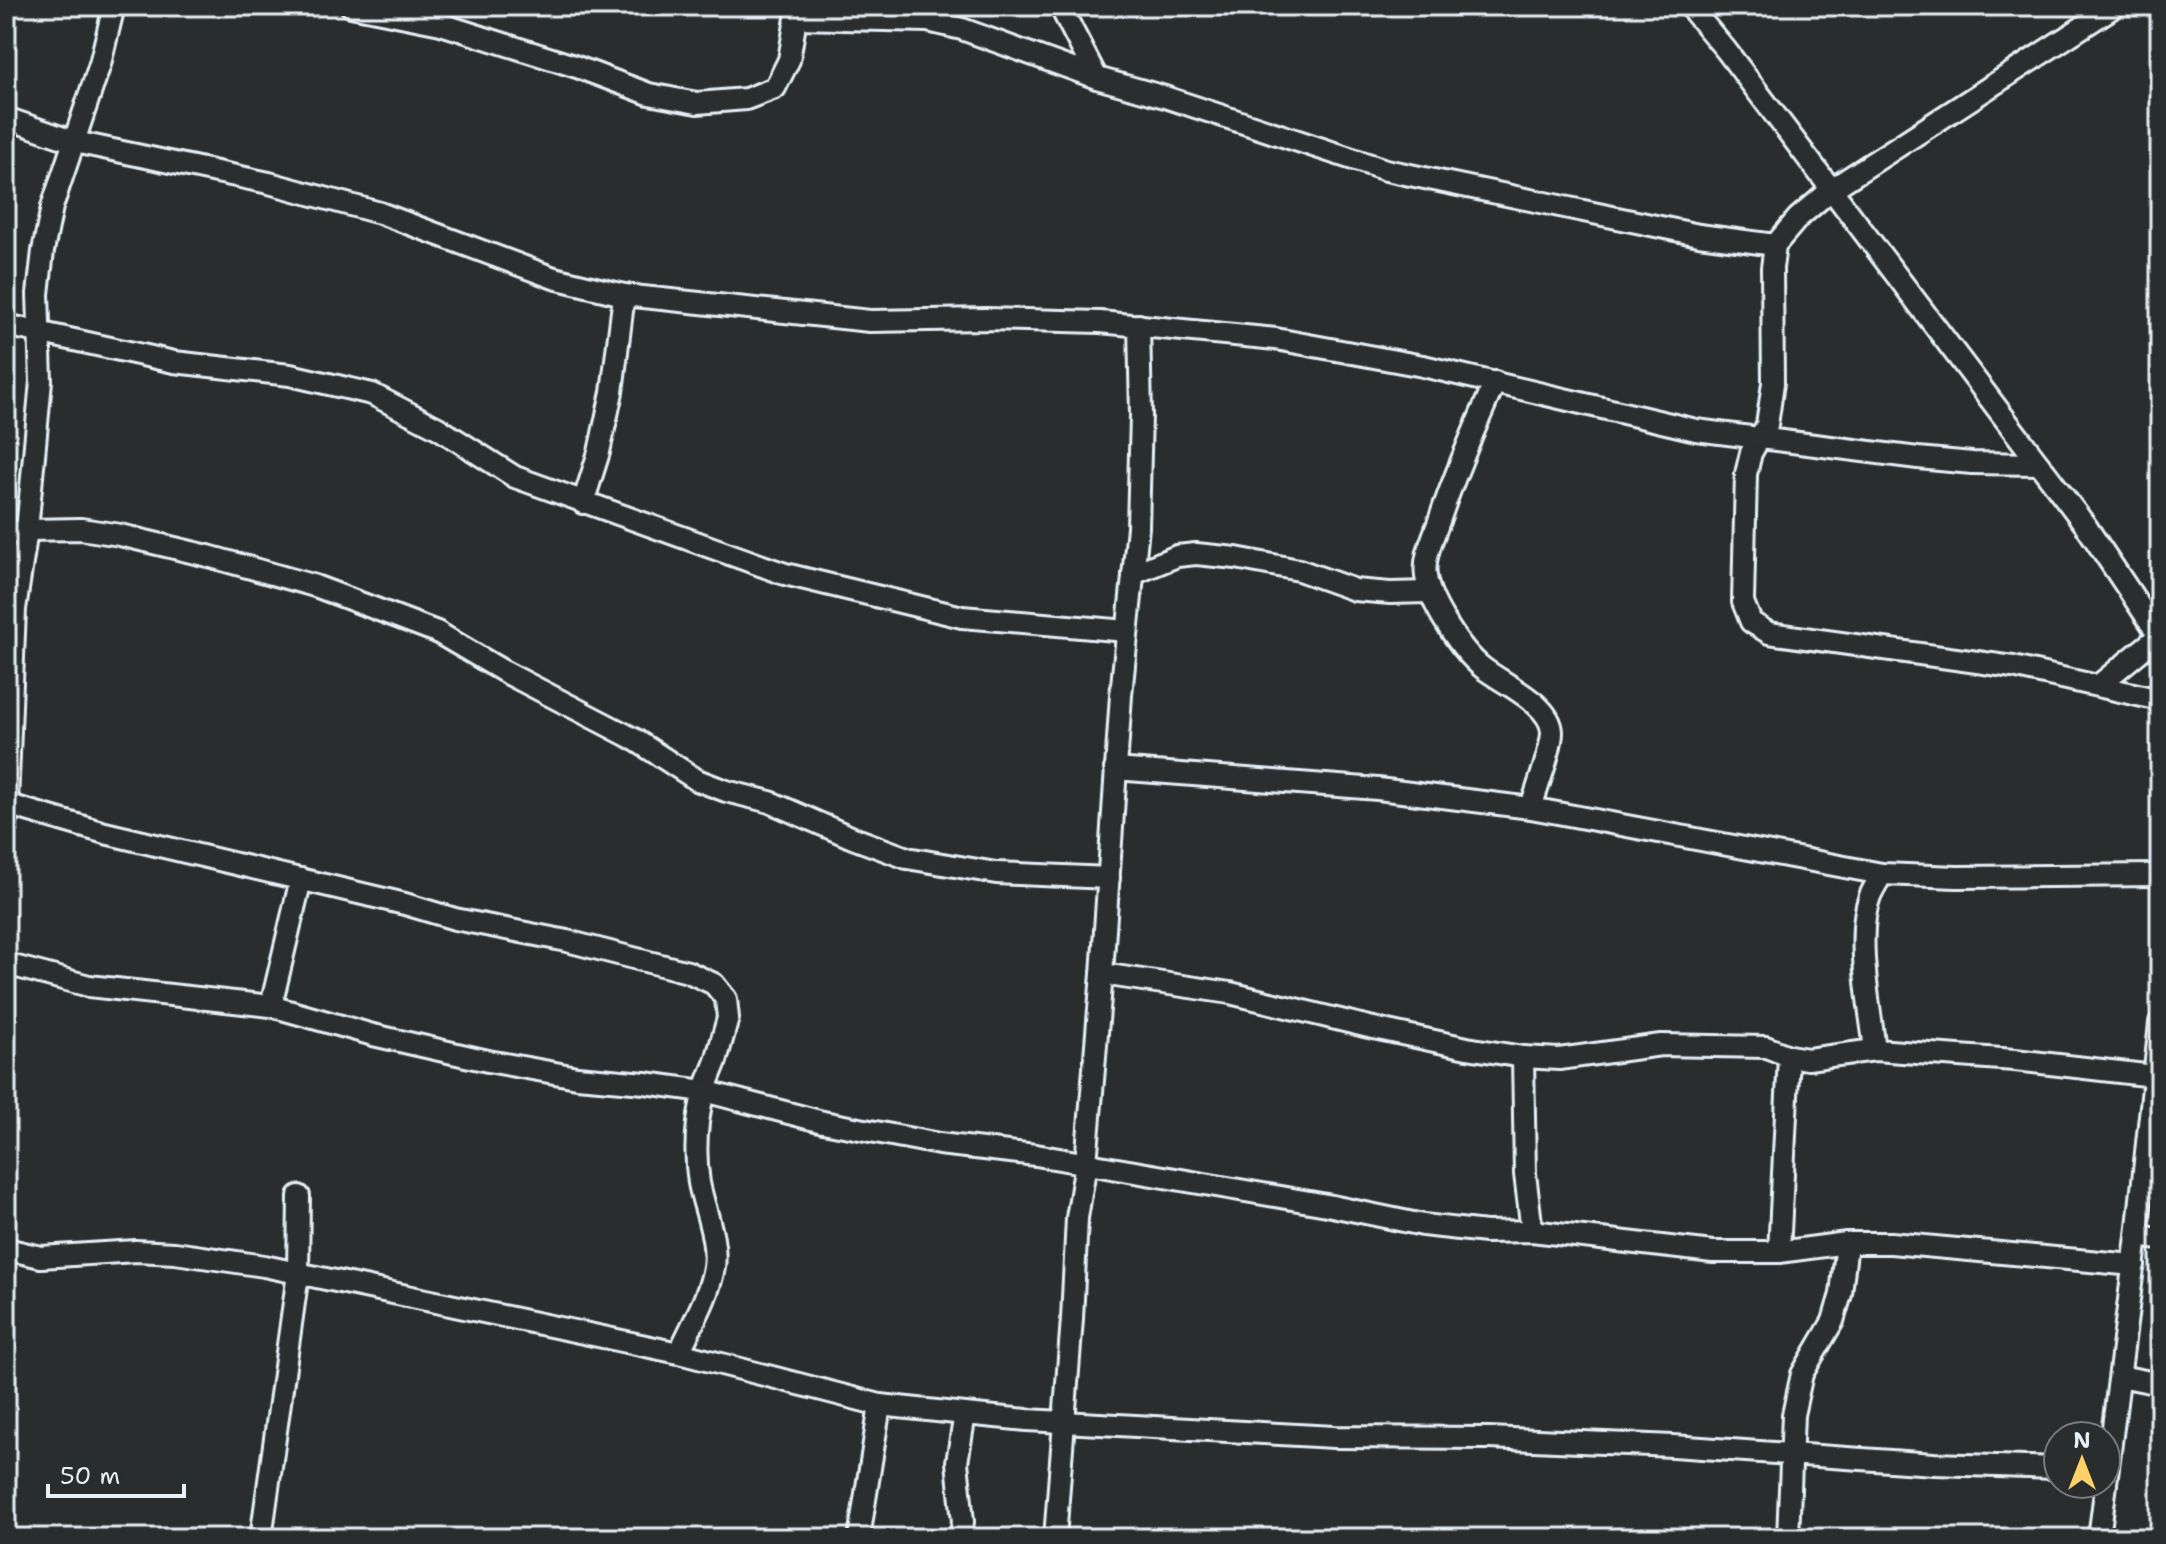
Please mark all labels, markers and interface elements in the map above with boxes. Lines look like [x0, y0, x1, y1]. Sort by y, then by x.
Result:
north arrow [2042, 1420, 2122, 1500]
text: N [2073, 1426, 2091, 1455]
scale bar [48, 1448, 184, 1498]
text: 50 m [60, 1460, 120, 1492]

